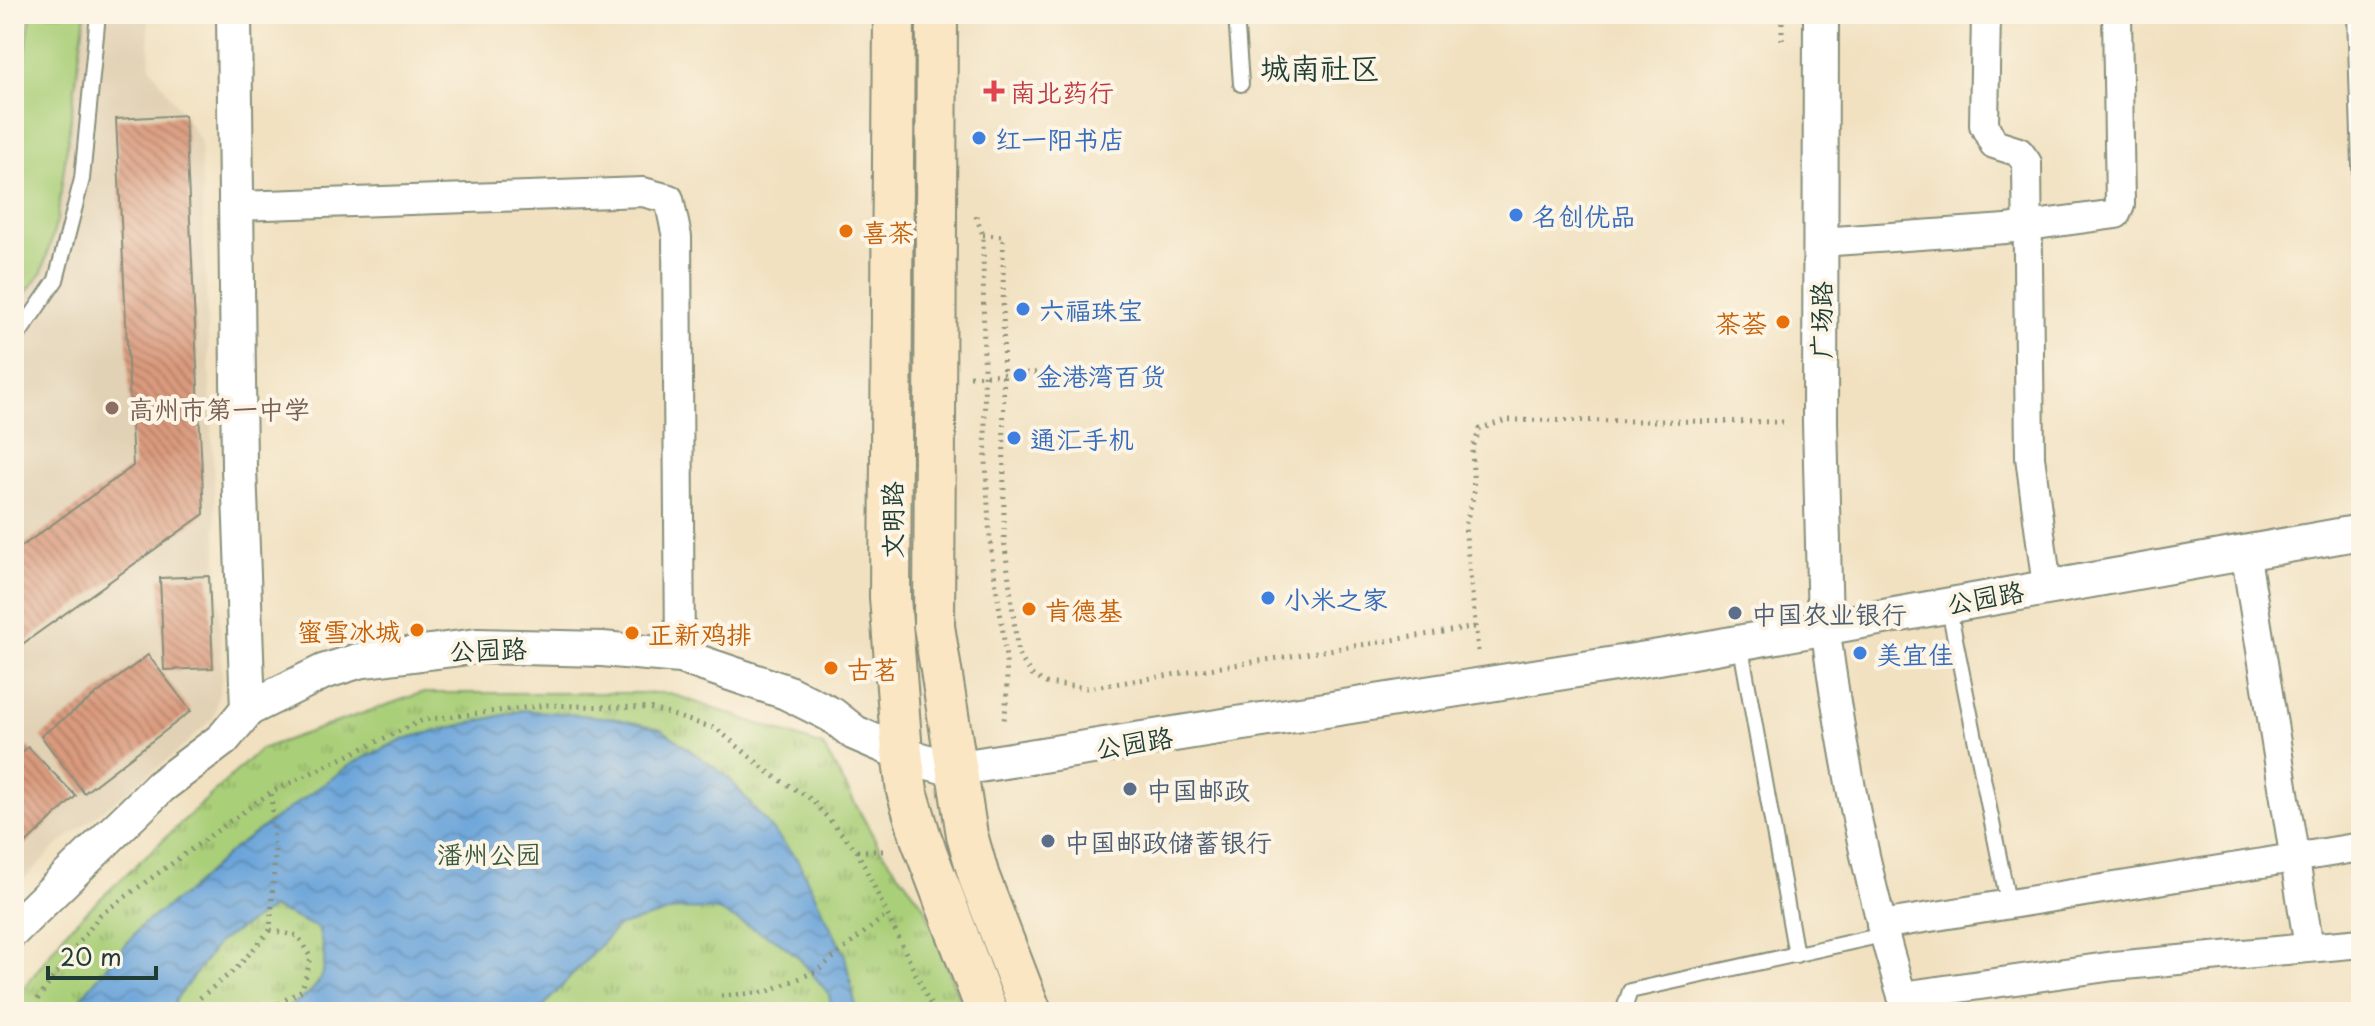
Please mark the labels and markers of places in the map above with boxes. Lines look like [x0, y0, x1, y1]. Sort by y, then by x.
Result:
place label: 南北药行 [1010, 72, 1114, 111]
marker: 南北药行 [985, 82, 1003, 100]
place label: 红一阳书店 [995, 119, 1125, 158]
marker: 红一阳书店 [970, 129, 988, 147]
place label: 名创优品 [1532, 196, 1636, 235]
marker: 名创优品 [1507, 206, 1525, 224]
place label: 喜茶 [862, 212, 914, 251]
marker: 喜茶 [837, 222, 855, 240]
place label: 六福珠宝 [1039, 290, 1143, 329]
marker: 六福珠宝 [1014, 300, 1032, 318]
place label: 茶荟 [1715, 303, 1767, 342]
marker: 茶荟 [1774, 313, 1792, 331]
place label: 金港湾百货 [1036, 356, 1166, 395]
marker: 金港湾百货 [1011, 366, 1029, 384]
place label: 高州市第一中学 [128, 389, 310, 428]
marker: 高州市第一中学 [103, 399, 121, 417]
place label: 通汇手机 [1030, 419, 1134, 458]
marker: 通汇手机 [1005, 429, 1023, 447]
place label: 小米之家 [1284, 579, 1388, 618]
marker: 小米之家 [1259, 589, 1277, 607]
place label: 肯德基 [1045, 590, 1123, 629]
place label: 中国农业银行 [1751, 594, 1907, 633]
marker: 肯德基 [1020, 600, 1038, 618]
marker: 中国农业银行 [1726, 604, 1744, 622]
place label: 蜜雪冰城 [297, 611, 401, 650]
place label: 正新鸡排 [648, 614, 752, 653]
marker: 蜜雪冰城 [408, 621, 426, 639]
marker: 正新鸡排 [623, 624, 641, 642]
place label: 美宜佳 [1876, 634, 1954, 673]
marker: 美宜佳 [1851, 644, 1869, 662]
place label: 古茗 [847, 649, 899, 688]
marker: 古茗 [822, 659, 840, 677]
place label: 中国邮政 [1146, 770, 1250, 809]
marker: 中国邮政 [1121, 780, 1139, 798]
place label: 中国邮政储蓄银行 [1064, 822, 1272, 861]
marker: 中国邮政储蓄银行 [1039, 832, 1057, 850]

